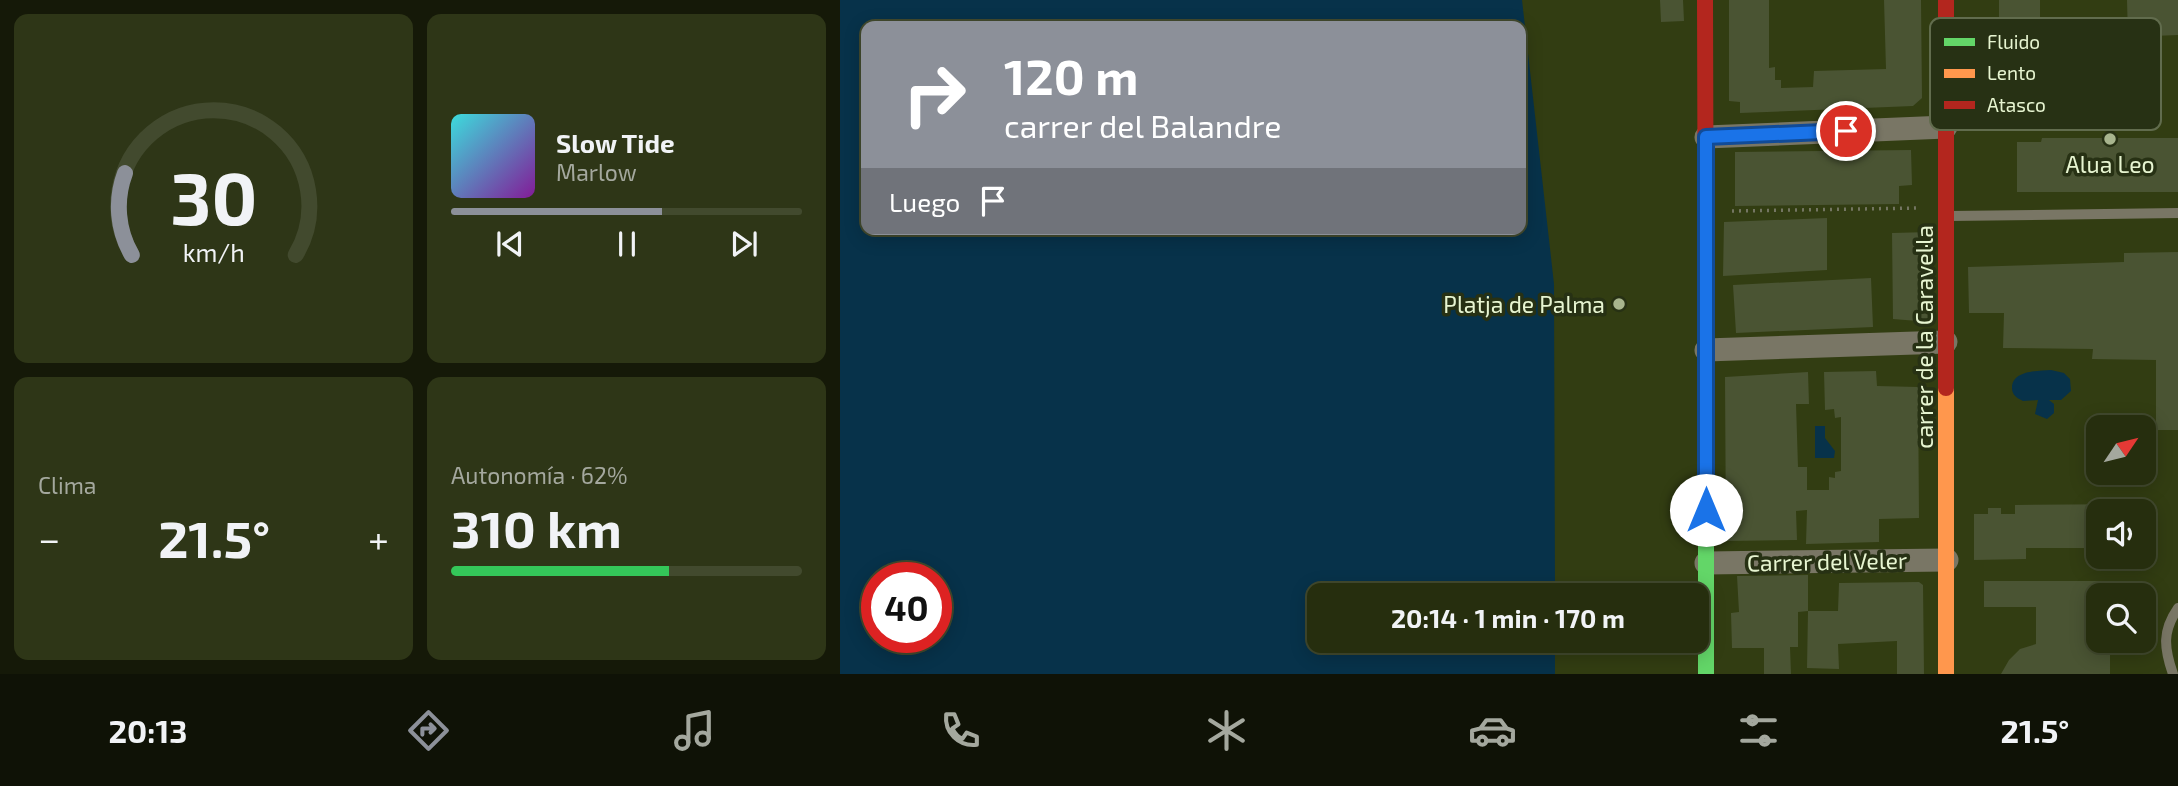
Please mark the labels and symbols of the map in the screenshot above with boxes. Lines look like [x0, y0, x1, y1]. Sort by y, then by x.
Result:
legend [1930, 18, 2161, 130]
text: Fluido [1987, 30, 2040, 53]
text: Lento [1987, 61, 2036, 84]
text: Atasco [1987, 93, 2046, 116]
pin [1816, 101, 1876, 161]
marker: Alua Leo [2102, 131, 2118, 147]
place label: Alua Leo [2065, 150, 2155, 178]
street label: carrer de la Caravel·la [1910, 225, 1938, 449]
place label: Platja de Palma [1443, 290, 1605, 318]
marker: Platja de Palma [1611, 296, 1627, 312]
north arrow [2086, 415, 2156, 485]
position arrow [1669, 473, 1743, 547]
street label: Carrer del Veler [1747, 546, 1907, 576]
speed limit sign: 40 [861, 562, 952, 653]

